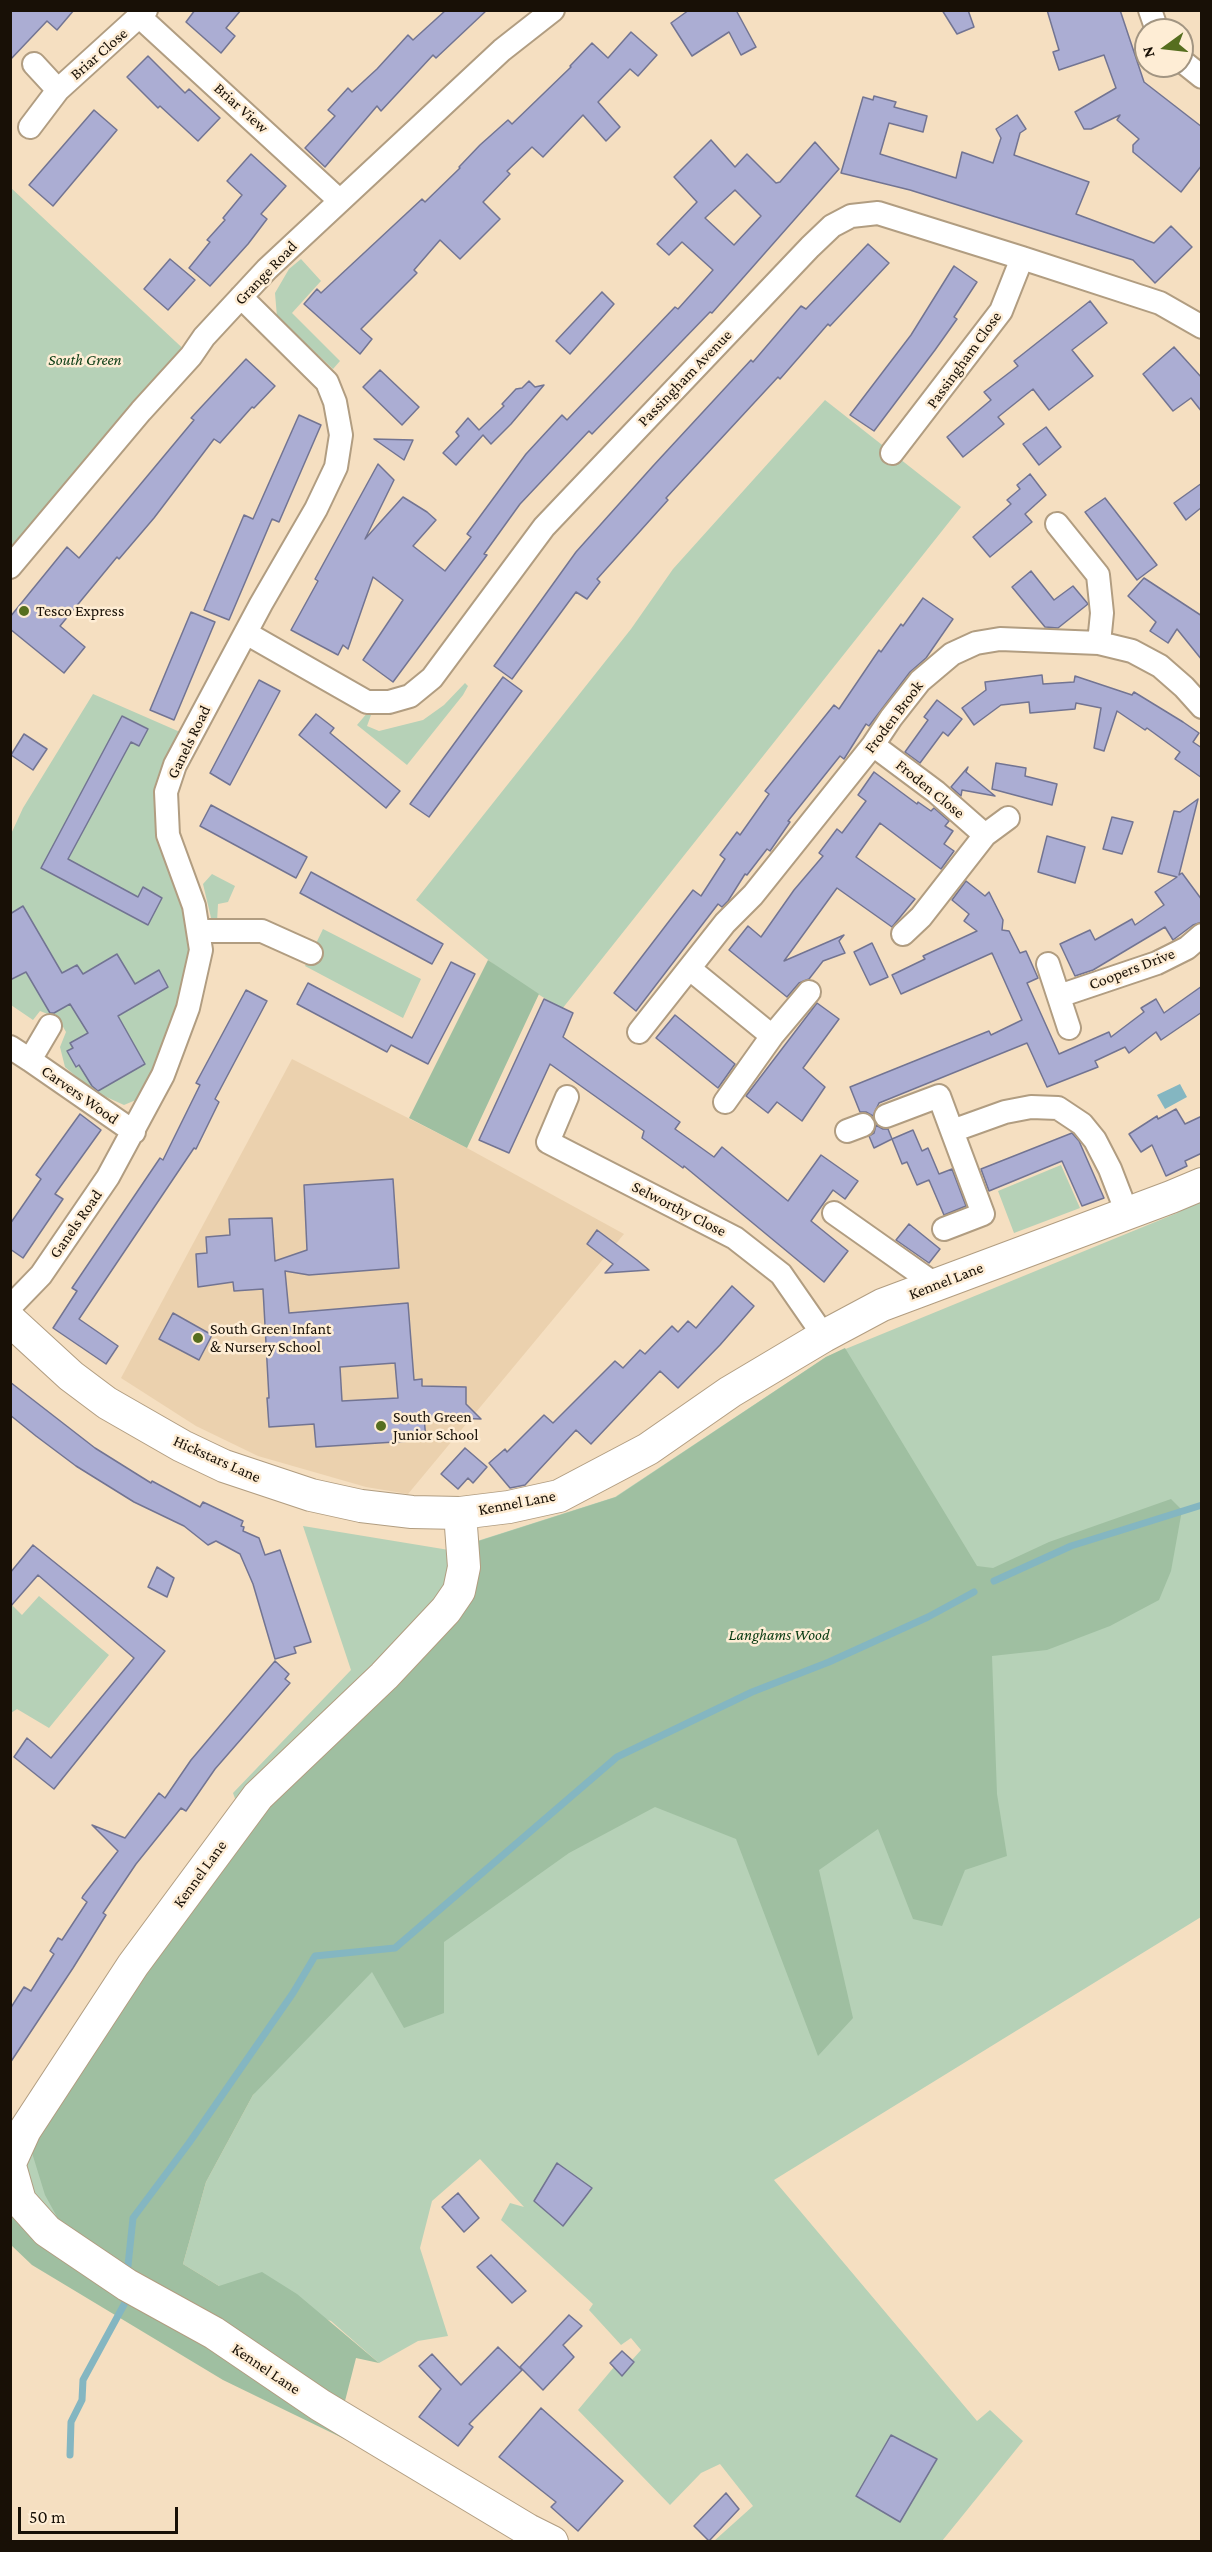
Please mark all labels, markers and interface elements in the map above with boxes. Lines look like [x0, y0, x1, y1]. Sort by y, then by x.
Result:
north arrow [1134, 18, 1194, 78]
street label: Briar Close [66, 24, 132, 84]
text: N [1138, 45, 1158, 60]
street label: Briar View [210, 79, 272, 137]
street label: Grange Road [231, 237, 301, 309]
street label: Passingham Close [922, 308, 1006, 412]
street label: Passingham Avenue [634, 326, 736, 430]
park label: South Green [48, 350, 122, 370]
place label: Tesco Express [36, 601, 124, 621]
marker: Tesco Express [17, 604, 31, 618]
street label: Froden Brook [861, 677, 927, 757]
street label: Ganels Road [163, 702, 215, 782]
street label: Froden Close [892, 755, 968, 823]
street label: Coopers Drive [1086, 944, 1178, 994]
street label: Carvers Wood [38, 1061, 122, 1129]
street label: Selworthy Close [629, 1177, 729, 1241]
street label: Ganels Road [45, 1186, 107, 1262]
street label: Kennel Lane [906, 1258, 986, 1304]
place label: South Green Infant & Nursery School [210, 1319, 331, 1357]
marker: South Green Infant & Nursery School [191, 1331, 205, 1345]
place label: South Green Junior School [393, 1407, 478, 1445]
marker: South Green Junior School [374, 1419, 388, 1433]
street label: Hickstars Lane [170, 1431, 264, 1487]
street label: Kennel Lane [477, 1486, 557, 1520]
park label: Langhams Wood [729, 1625, 829, 1645]
street label: Kennel Lane [169, 1837, 231, 1911]
street label: Kennel Lane [228, 2339, 304, 2399]
scale bar [21, 2495, 182, 2533]
text: 50 m [29, 2507, 66, 2527]

